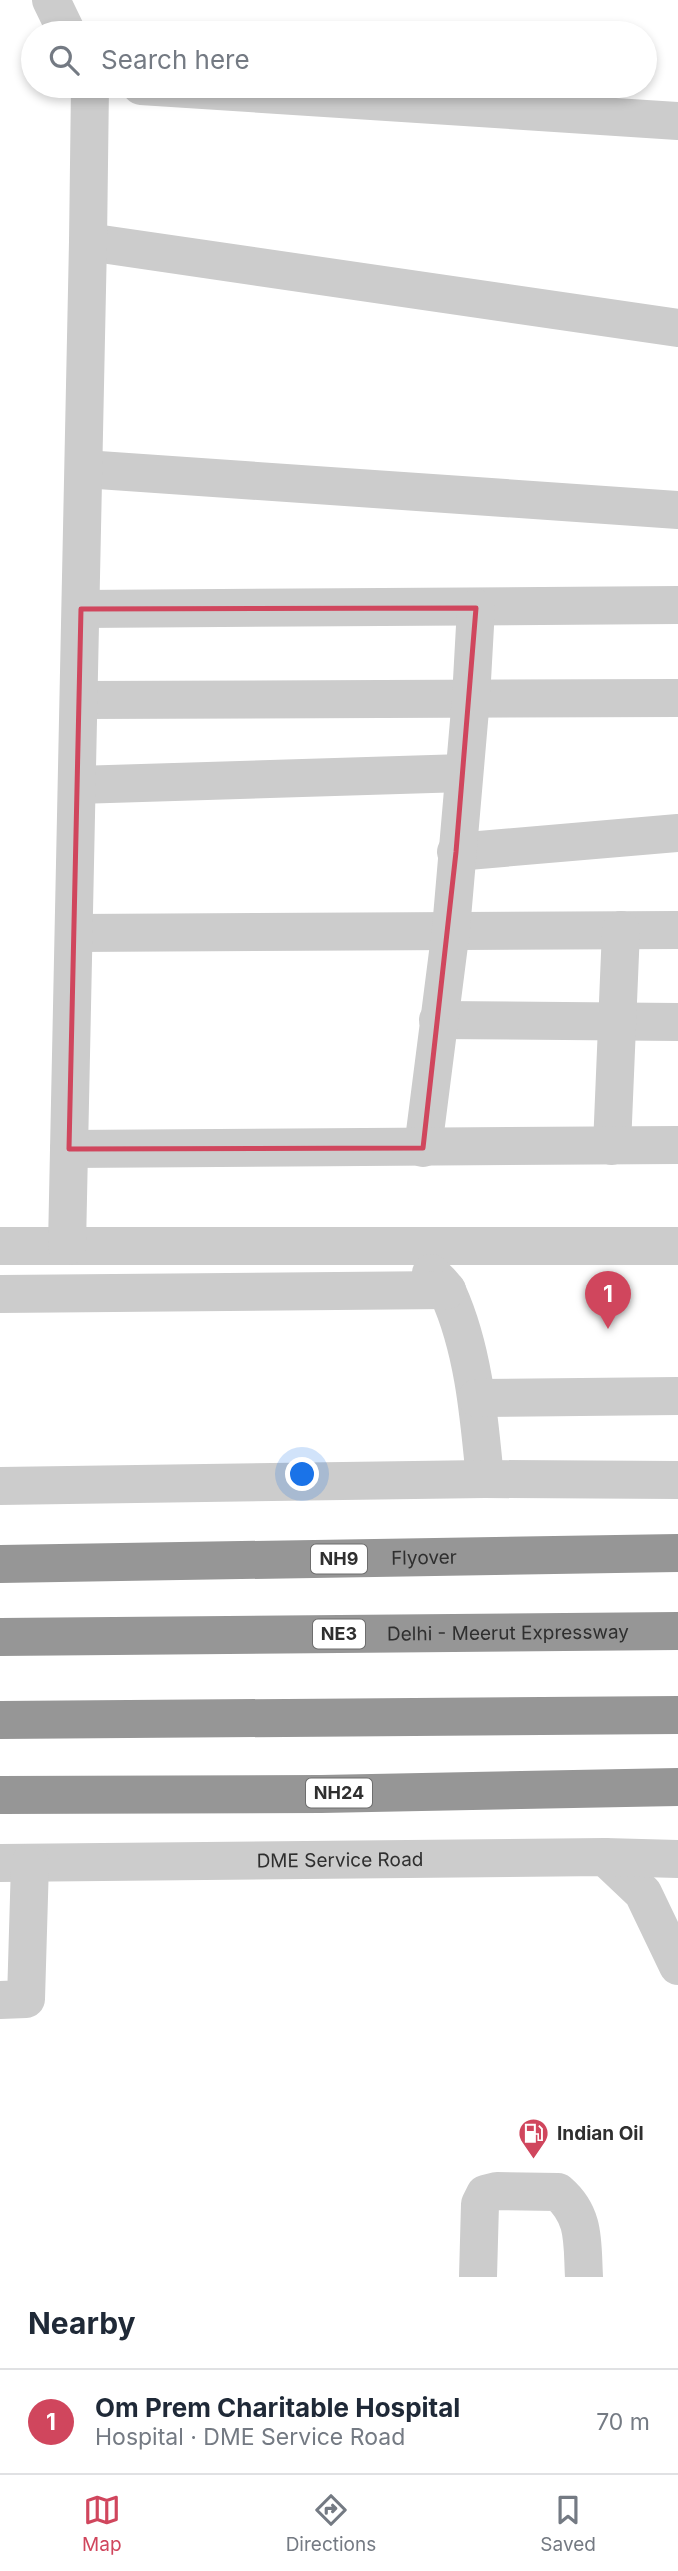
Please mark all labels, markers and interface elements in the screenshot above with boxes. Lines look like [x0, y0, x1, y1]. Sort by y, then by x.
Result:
search box [21, 21, 657, 98]
icon: search [45, 41, 83, 79]
text: Search here [101, 44, 250, 75]
pin: 1 [585, 1271, 631, 1329]
your location [285, 1457, 319, 1491]
road number: NH9 [311, 1544, 367, 1574]
street label: Flyover [391, 1546, 457, 1570]
road number: NE3 [313, 1619, 365, 1648]
street label: Delhi - Meerut Expressway [387, 1620, 629, 1646]
road number: NH24 [306, 1778, 372, 1808]
street label: DME Service Road [256, 1848, 424, 1872]
fuel station icon: Indian Oil [517, 2116, 551, 2160]
place label: Indian Oil [557, 2122, 644, 2145]
text: Nearby [28, 2305, 136, 2341]
text: Om Prem Charitable Hospital [95, 2392, 460, 2423]
text: 1 [46, 2408, 56, 2436]
text: 70 m [596, 2408, 650, 2436]
text: Hospital · DME Service Road [95, 2423, 405, 2451]
tab: Map [82, 2491, 122, 2556]
tab: Directions [286, 2491, 376, 2556]
tab: Saved [540, 2491, 596, 2556]

